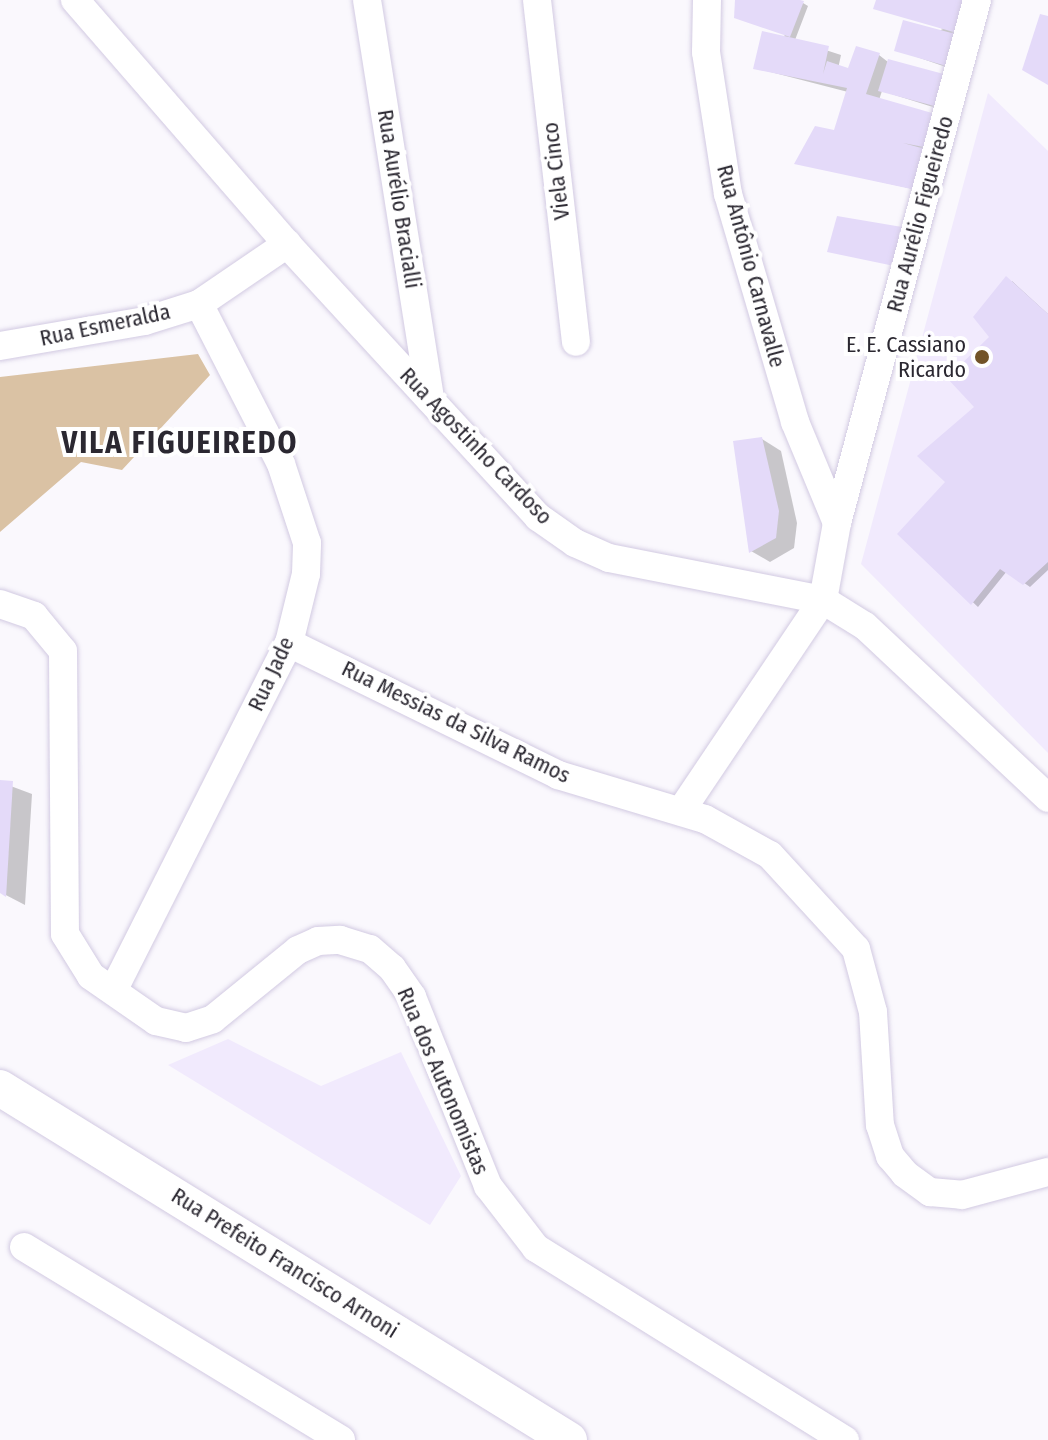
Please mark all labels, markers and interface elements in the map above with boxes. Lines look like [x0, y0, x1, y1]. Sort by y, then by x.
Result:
street label: Rua Aurélio Bracialli [372, 108, 426, 290]
street label: Rua Aurélio Figueiredo [881, 113, 959, 315]
street label: Viela Cinco [537, 121, 575, 221]
street label: Rua Antônio Carnavalle [711, 162, 791, 370]
street label: Rua Esmeralda [37, 298, 173, 352]
place label: E. E. Cassiano Ricardo [846, 331, 966, 382]
marker: E. E. Cassiano Ricardo [973, 348, 991, 366]
street label: Rua Agostinho Cardoso [394, 362, 558, 530]
district label: VILA FIGUEIREDO [61, 425, 299, 461]
street label: Rua Jade [242, 633, 300, 715]
street label: Rua Messias da Silva Ramos [337, 655, 575, 789]
street label: Rua dos Autonomistas [392, 983, 494, 1179]
street label: Rua Prefeito Francisco Arnoni [167, 1182, 403, 1344]

